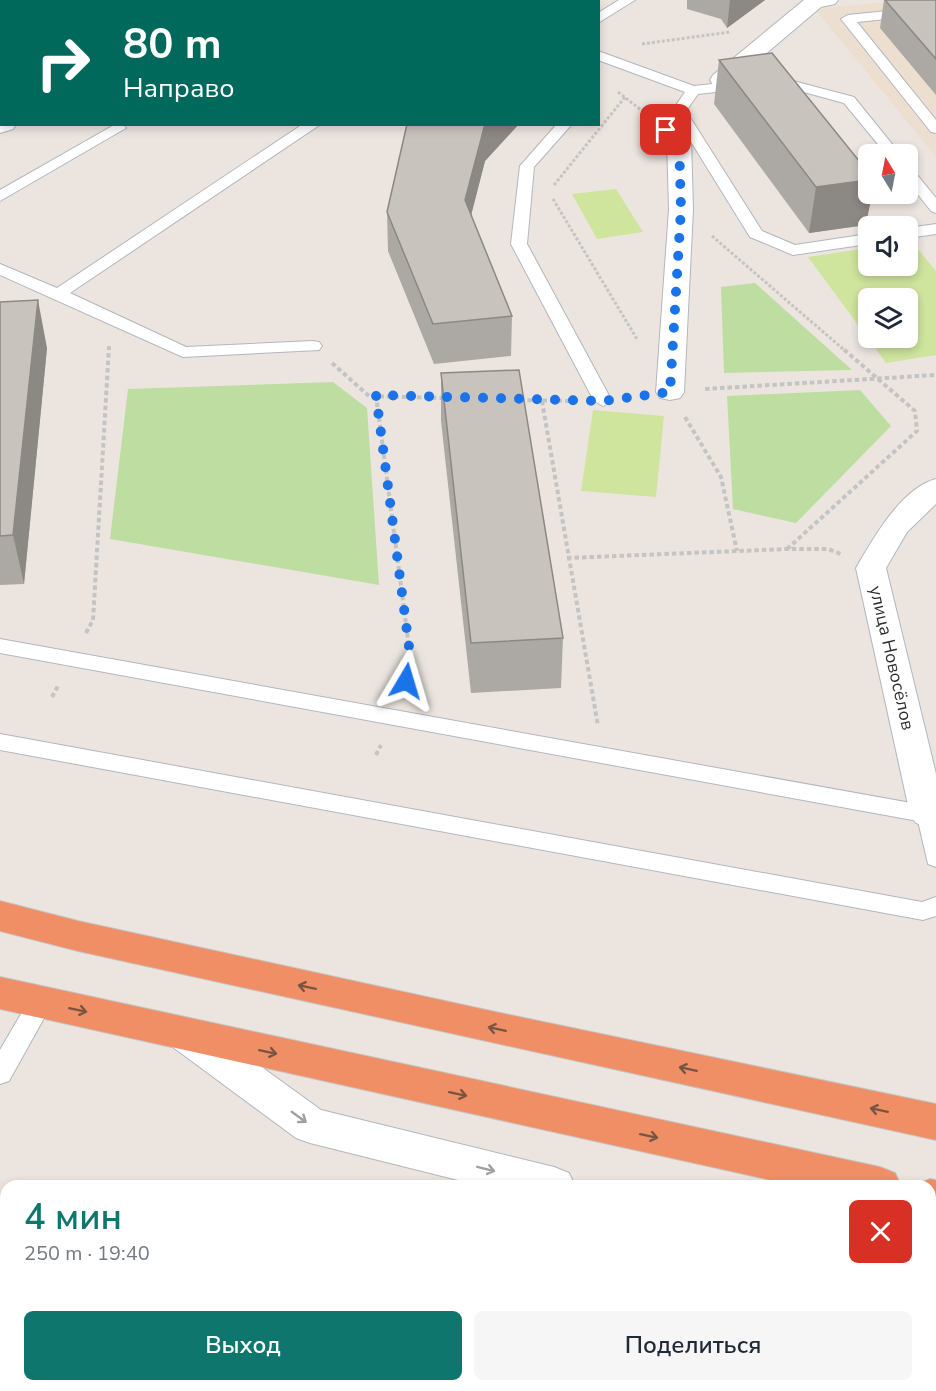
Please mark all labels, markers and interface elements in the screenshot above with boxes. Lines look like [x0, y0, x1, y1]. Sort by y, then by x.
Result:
text: 80 m [123, 16, 222, 73]
icon: right [24, 24, 102, 102]
text: Направо [123, 70, 234, 107]
pin [640, 104, 691, 155]
icon: arrive [649, 113, 682, 146]
north arrow [858, 144, 918, 204]
map controls [858, 144, 918, 348]
button: sound [858, 216, 918, 276]
button: layers [858, 288, 918, 348]
street label: улица Новосёлов [864, 583, 920, 733]
position arrow [374, 649, 438, 713]
one-way arrow [298, 980, 317, 992]
one-way arrow [67, 1005, 87, 1016]
one-way arrow [488, 1022, 507, 1034]
one-way arrow [258, 1047, 277, 1058]
one-way arrow [679, 1063, 698, 1074]
one-way arrow [448, 1089, 468, 1100]
one-way arrow [870, 1104, 889, 1115]
one-way arrow [291, 1111, 307, 1123]
one-way arrow [639, 1130, 658, 1142]
one-way arrow [476, 1163, 495, 1175]
text: 4 мин [24, 1193, 122, 1242]
button: close [849, 1200, 912, 1263]
text: 250 m · 19:40 [24, 1240, 150, 1267]
button: Выход [24, 1311, 462, 1380]
button: Поделиться [474, 1311, 912, 1380]

